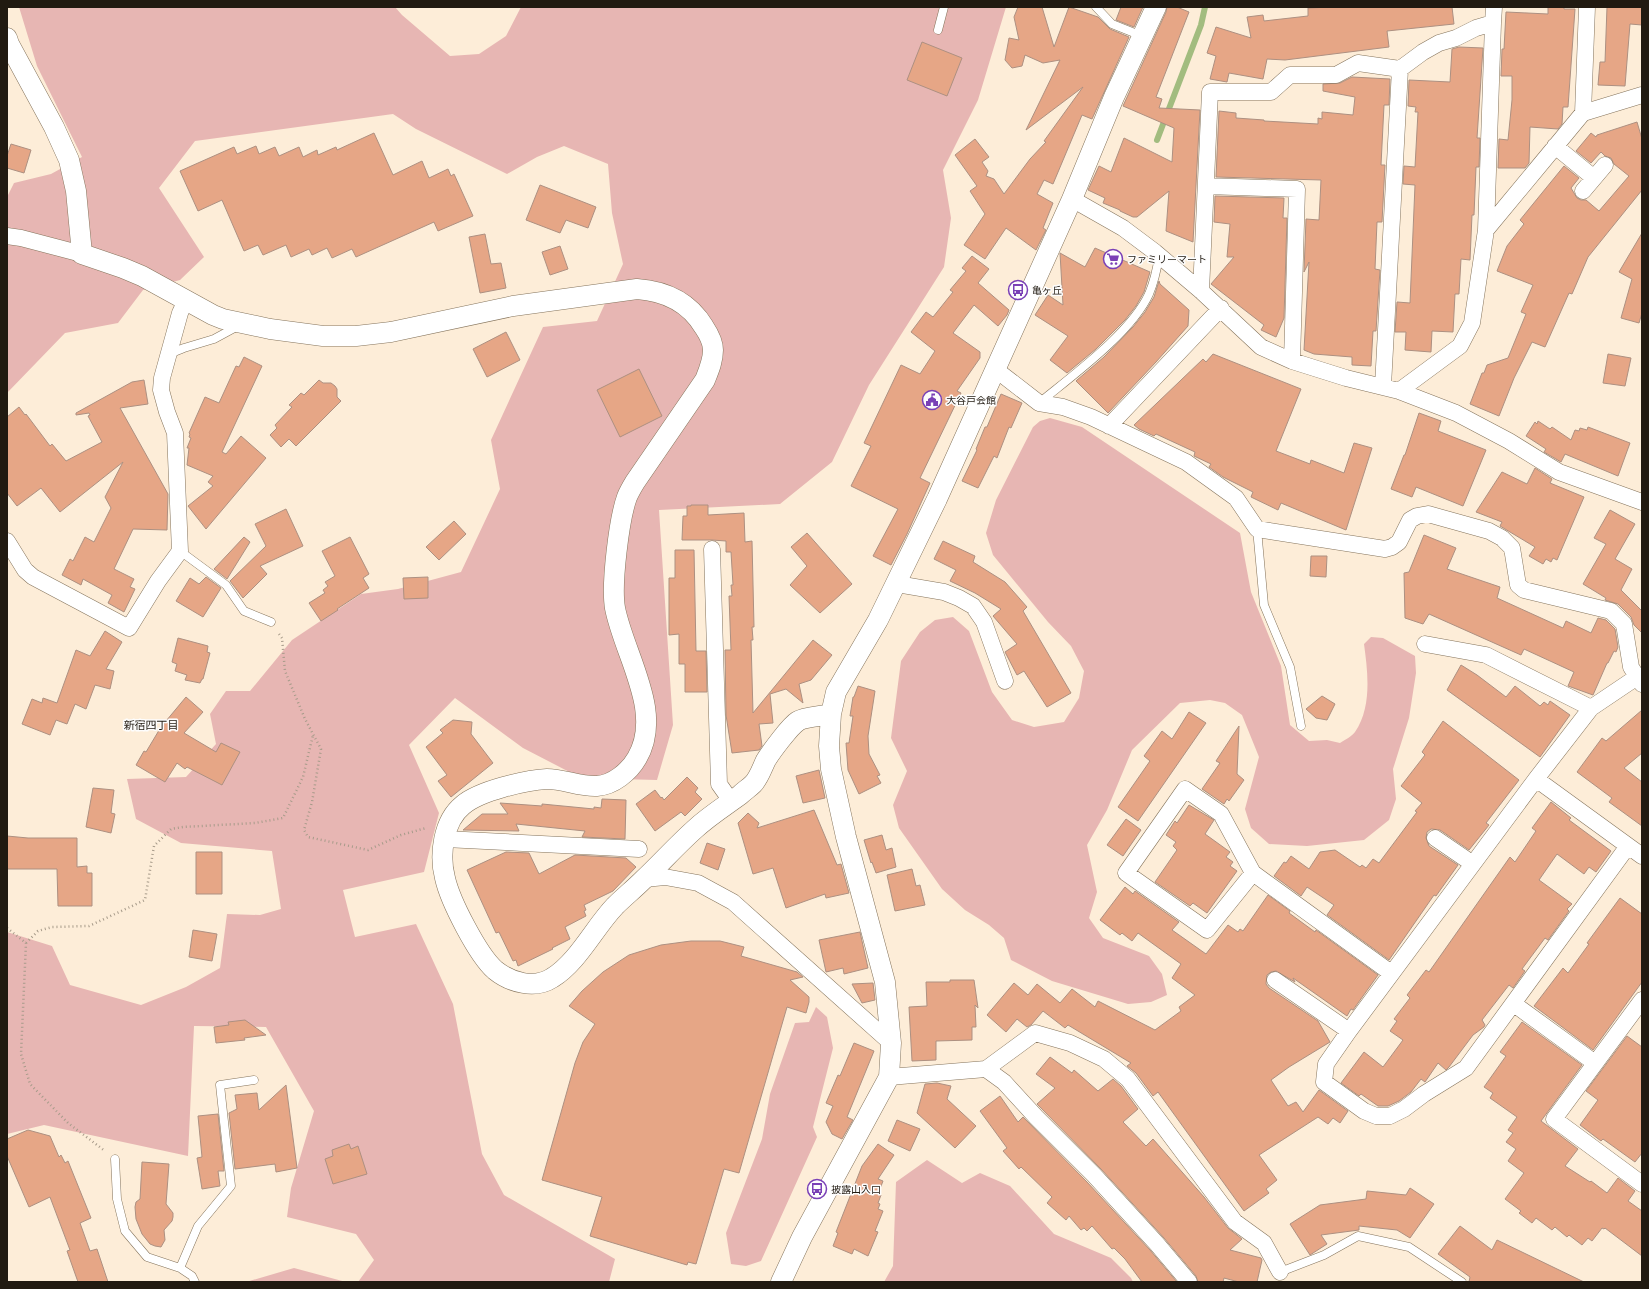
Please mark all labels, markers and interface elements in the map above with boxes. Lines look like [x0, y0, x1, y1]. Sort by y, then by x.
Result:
supermarket icon: ファミリーマート [1102, 248, 1124, 270]
place label: ファミリーマート [1127, 253, 1207, 266]
bus stop icon: 亀ヶ丘 [1007, 279, 1029, 301]
place label: 亀ヶ丘 [1032, 284, 1062, 297]
public building icon: 大谷戸会館 [921, 389, 943, 411]
place label: 大谷戸会館 [946, 394, 996, 407]
district label: 新宿四丁目 [124, 718, 179, 732]
bus stop icon: 披露山入口 [806, 1178, 828, 1200]
place label: 披露山入口 [831, 1183, 881, 1196]

